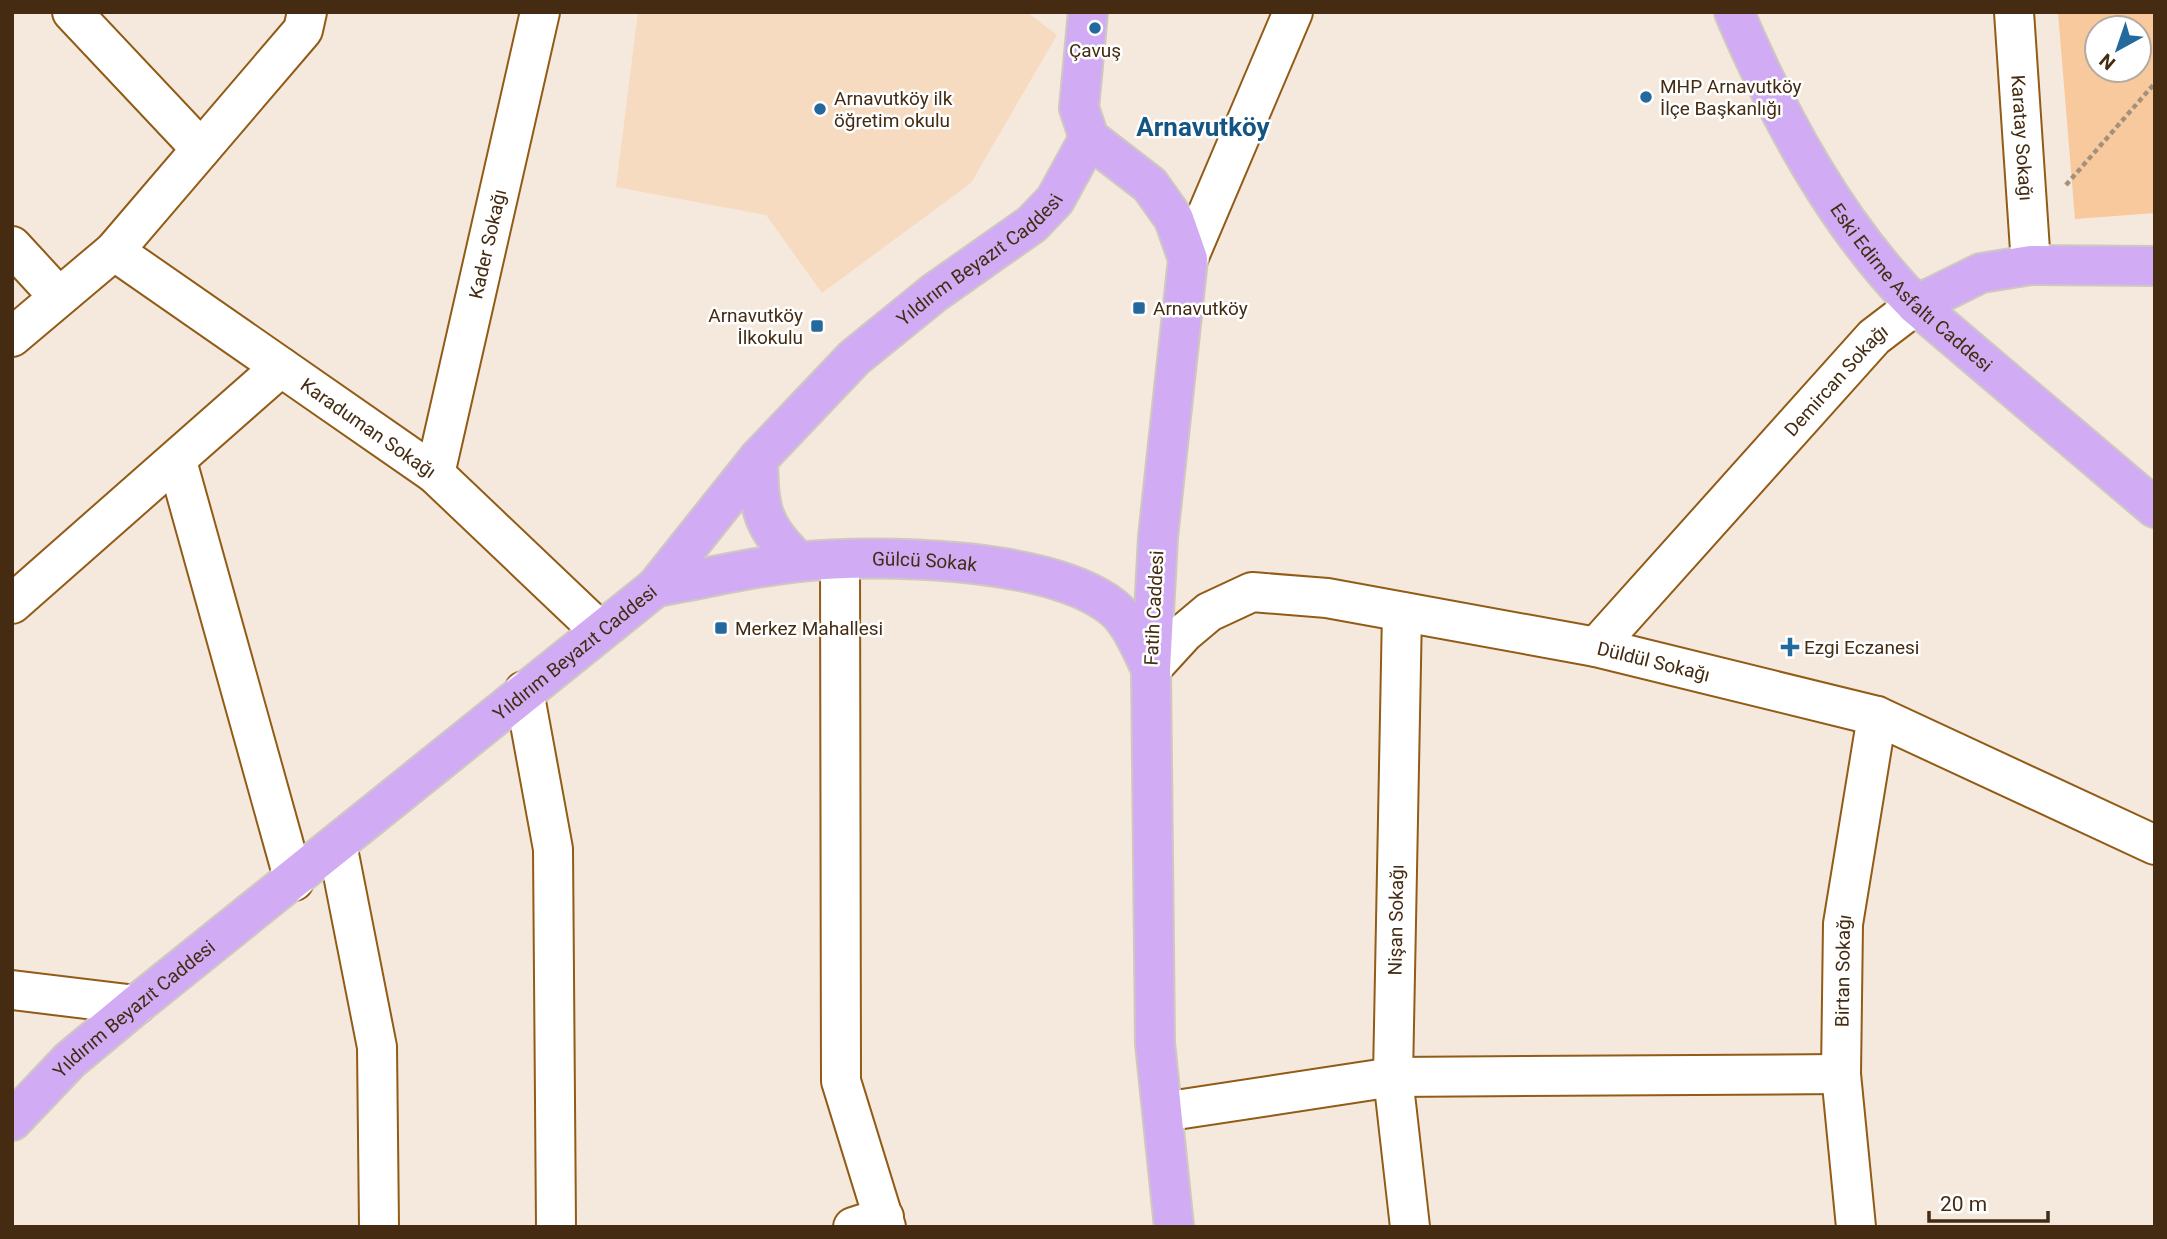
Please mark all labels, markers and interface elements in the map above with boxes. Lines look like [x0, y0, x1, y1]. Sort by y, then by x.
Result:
north arrow [2083, 14, 2153, 84]
marker: Çavuş [1087, 20, 1103, 36]
place label: Çavuş [1069, 39, 1121, 62]
text: N [2095, 49, 2120, 75]
street label: Karatay Sokağı [2007, 74, 2038, 202]
place label: MHP Arnavutköy İlçe Başkanlığı [1660, 75, 1802, 120]
place label: Arnavutköy ilk öğretim okulu [834, 87, 953, 132]
marker: MHP Arnavutköy İlçe Başkanlığı [1638, 89, 1654, 105]
marker: Arnavutköy ilk öğretim okulu [812, 101, 828, 117]
district label: Arnavutköy [1136, 112, 1271, 142]
street label: Kader Sokağı [464, 187, 511, 301]
street label: Yıldırım Beyazıt Caddesi [892, 190, 1068, 330]
street label: Eski Edirne Asfaltı Caddesi [1826, 199, 1997, 376]
place label: Arnavutköy [1153, 297, 1248, 320]
marker: Arnavutköy [1131, 300, 1147, 316]
place label: Arnavutköy İlkokulu [708, 304, 803, 349]
marker: Arnavutköy İlkokulu [809, 318, 825, 334]
street label: Demircan Sokağı [1779, 319, 1892, 441]
street label: Karaduman Sokağı [296, 373, 441, 483]
street label: Gülcü Sokak [872, 547, 979, 576]
street label: Fatih Caddesi [1140, 550, 1168, 666]
street label: Yıldırım Beyazıt Caddesi [488, 580, 661, 725]
place label: Merkez Mahallesi [735, 617, 883, 640]
marker: Merkez Mahallesi [713, 620, 729, 636]
street label: Düldül Sokağı [1595, 636, 1713, 686]
place label: Ezgi Eczanesi [1804, 636, 1919, 659]
marker: Ezgi Eczanesi [1782, 639, 1798, 655]
street label: Nişan Sokağı [1384, 864, 1408, 976]
street label: Birtan Sokağı [1830, 913, 1856, 1027]
street label: Yıldırım Beyazıt Caddesi [48, 935, 219, 1082]
scale bar [1929, 1180, 2048, 1224]
text: 20 m [1940, 1192, 1987, 1216]

